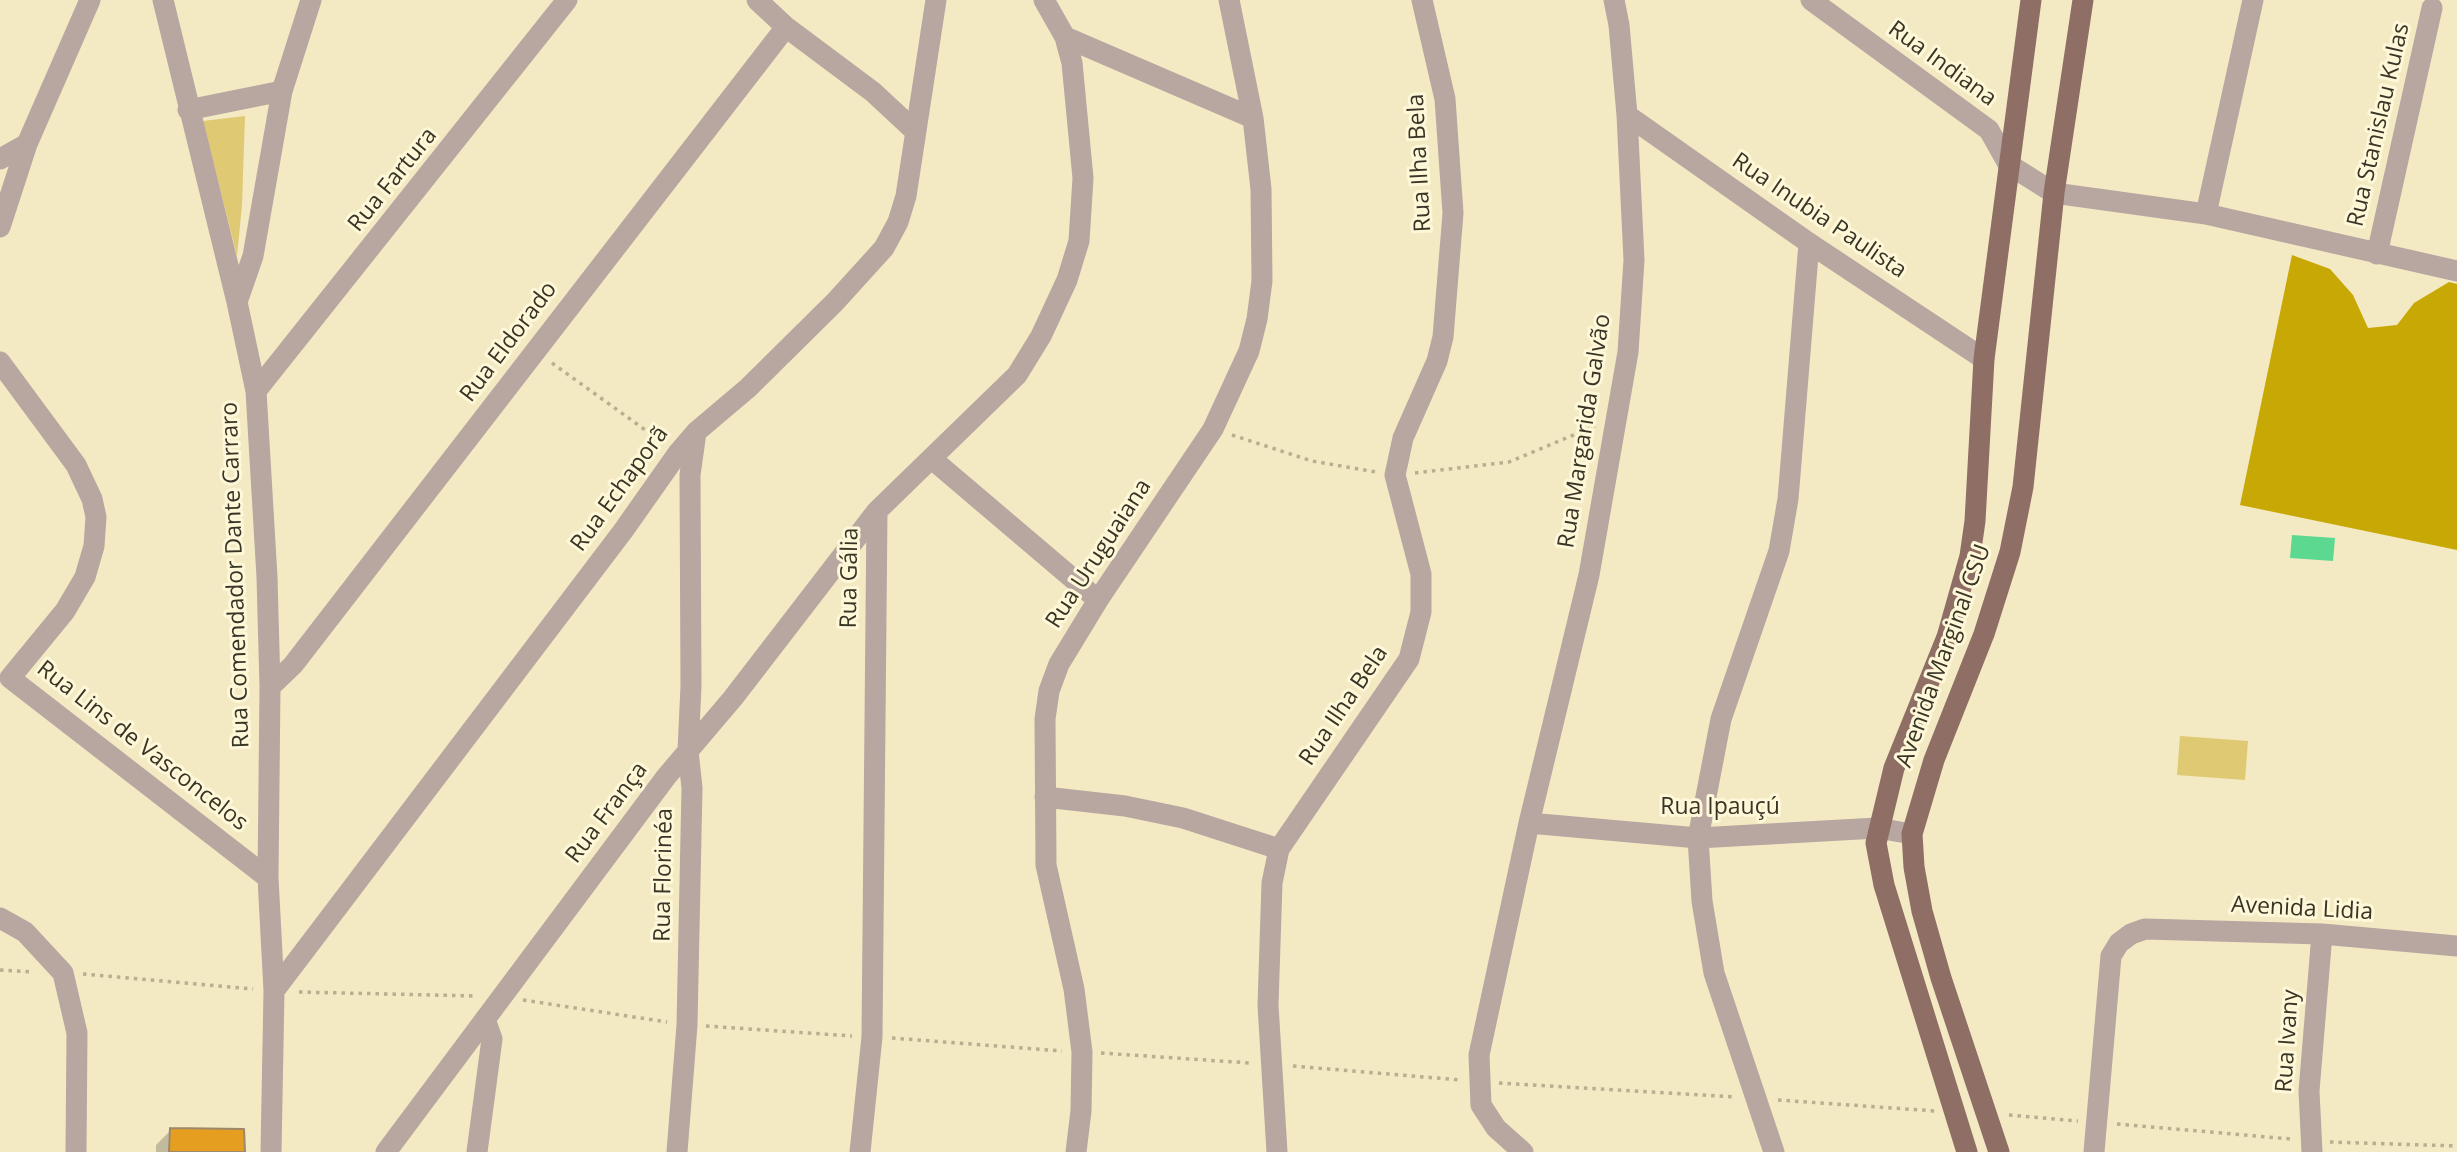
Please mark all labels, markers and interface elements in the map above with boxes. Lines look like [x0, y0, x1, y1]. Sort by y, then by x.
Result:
street label: Rua Indiana [1882, 15, 2002, 113]
street label: Rua Stanislau Kulas [2342, 21, 2416, 229]
street label: Rua Ilha Bela [1403, 93, 1437, 233]
street label: Rua Fartura [343, 123, 443, 237]
street label: Rua Inubia Paulista [1726, 147, 1912, 285]
street label: Rua Eldorado [455, 276, 563, 408]
street label: Rua Margarida Galvão [1553, 312, 1617, 550]
street label: Rua Comendador Dante Carraro [216, 401, 256, 749]
street label: Rua Echaporã [565, 421, 675, 557]
street label: Rua Uruguaiana [1041, 474, 1157, 634]
street label: Rua Gália [835, 527, 865, 629]
street label: Avenida Marginal CSU [1891, 541, 1997, 771]
street label: Rua Ilha Bela [1294, 641, 1394, 771]
street label: Rua Lins de Vasconcelos [31, 655, 253, 837]
street label: Rua França [560, 757, 654, 869]
street label: Rua Ipauçú [1660, 793, 1780, 821]
street label: Rua Florinéa [649, 808, 679, 942]
street label: Avenida Lidia [2230, 891, 2374, 927]
street label: Rua Ivany [2271, 988, 2305, 1094]

